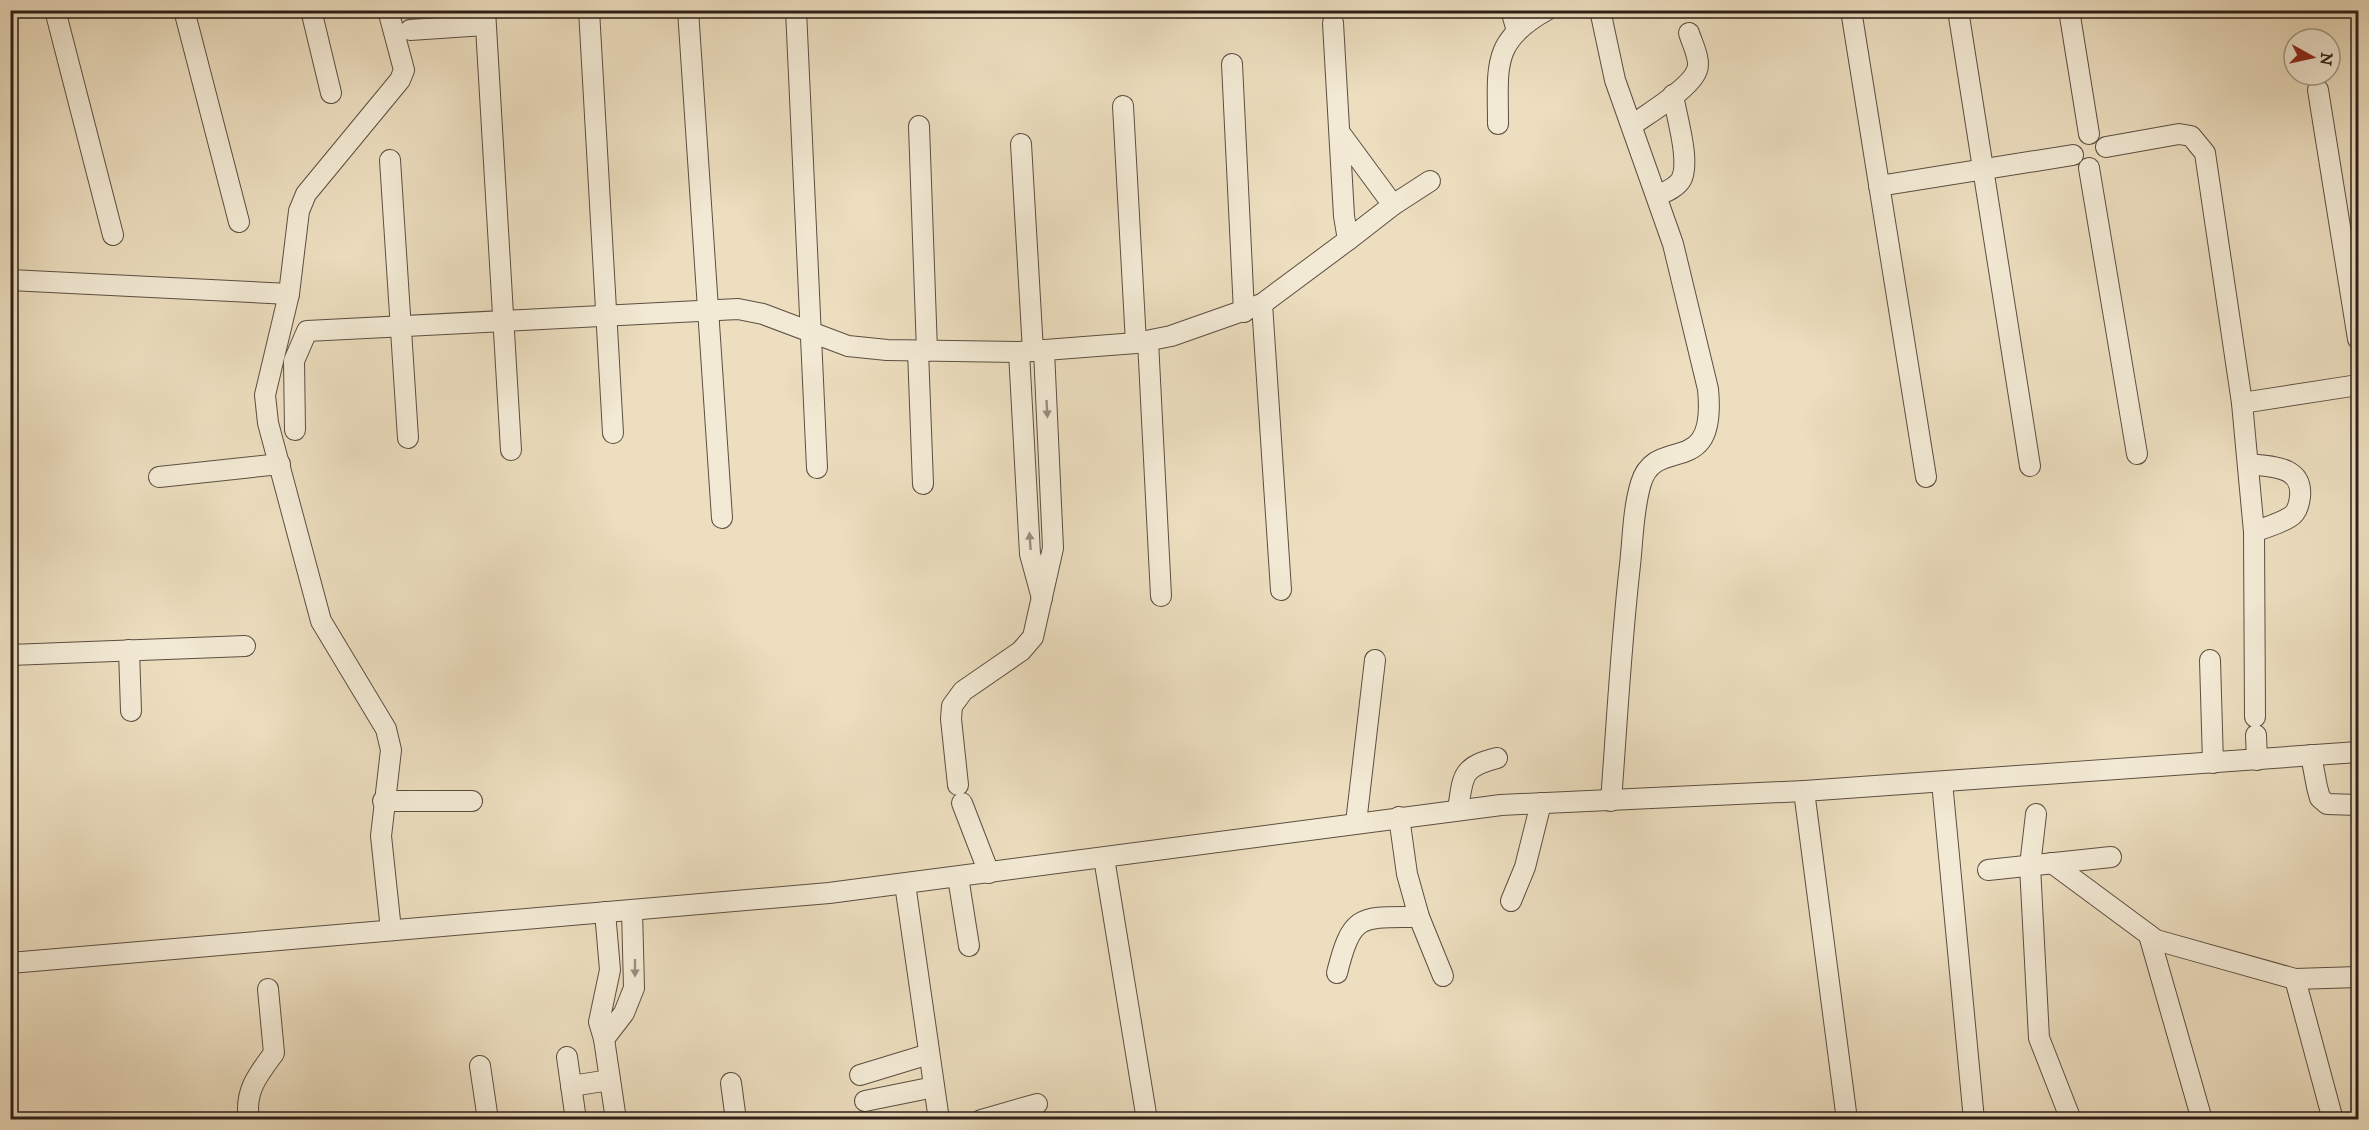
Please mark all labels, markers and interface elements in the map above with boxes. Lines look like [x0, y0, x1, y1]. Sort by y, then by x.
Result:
north arrow [2282, 27, 2342, 87]
text: N [2315, 51, 2337, 67]
one-way arrow [1042, 400, 1052, 419]
one-way arrow [1025, 531, 1034, 550]
one-way arrow [630, 959, 640, 978]

